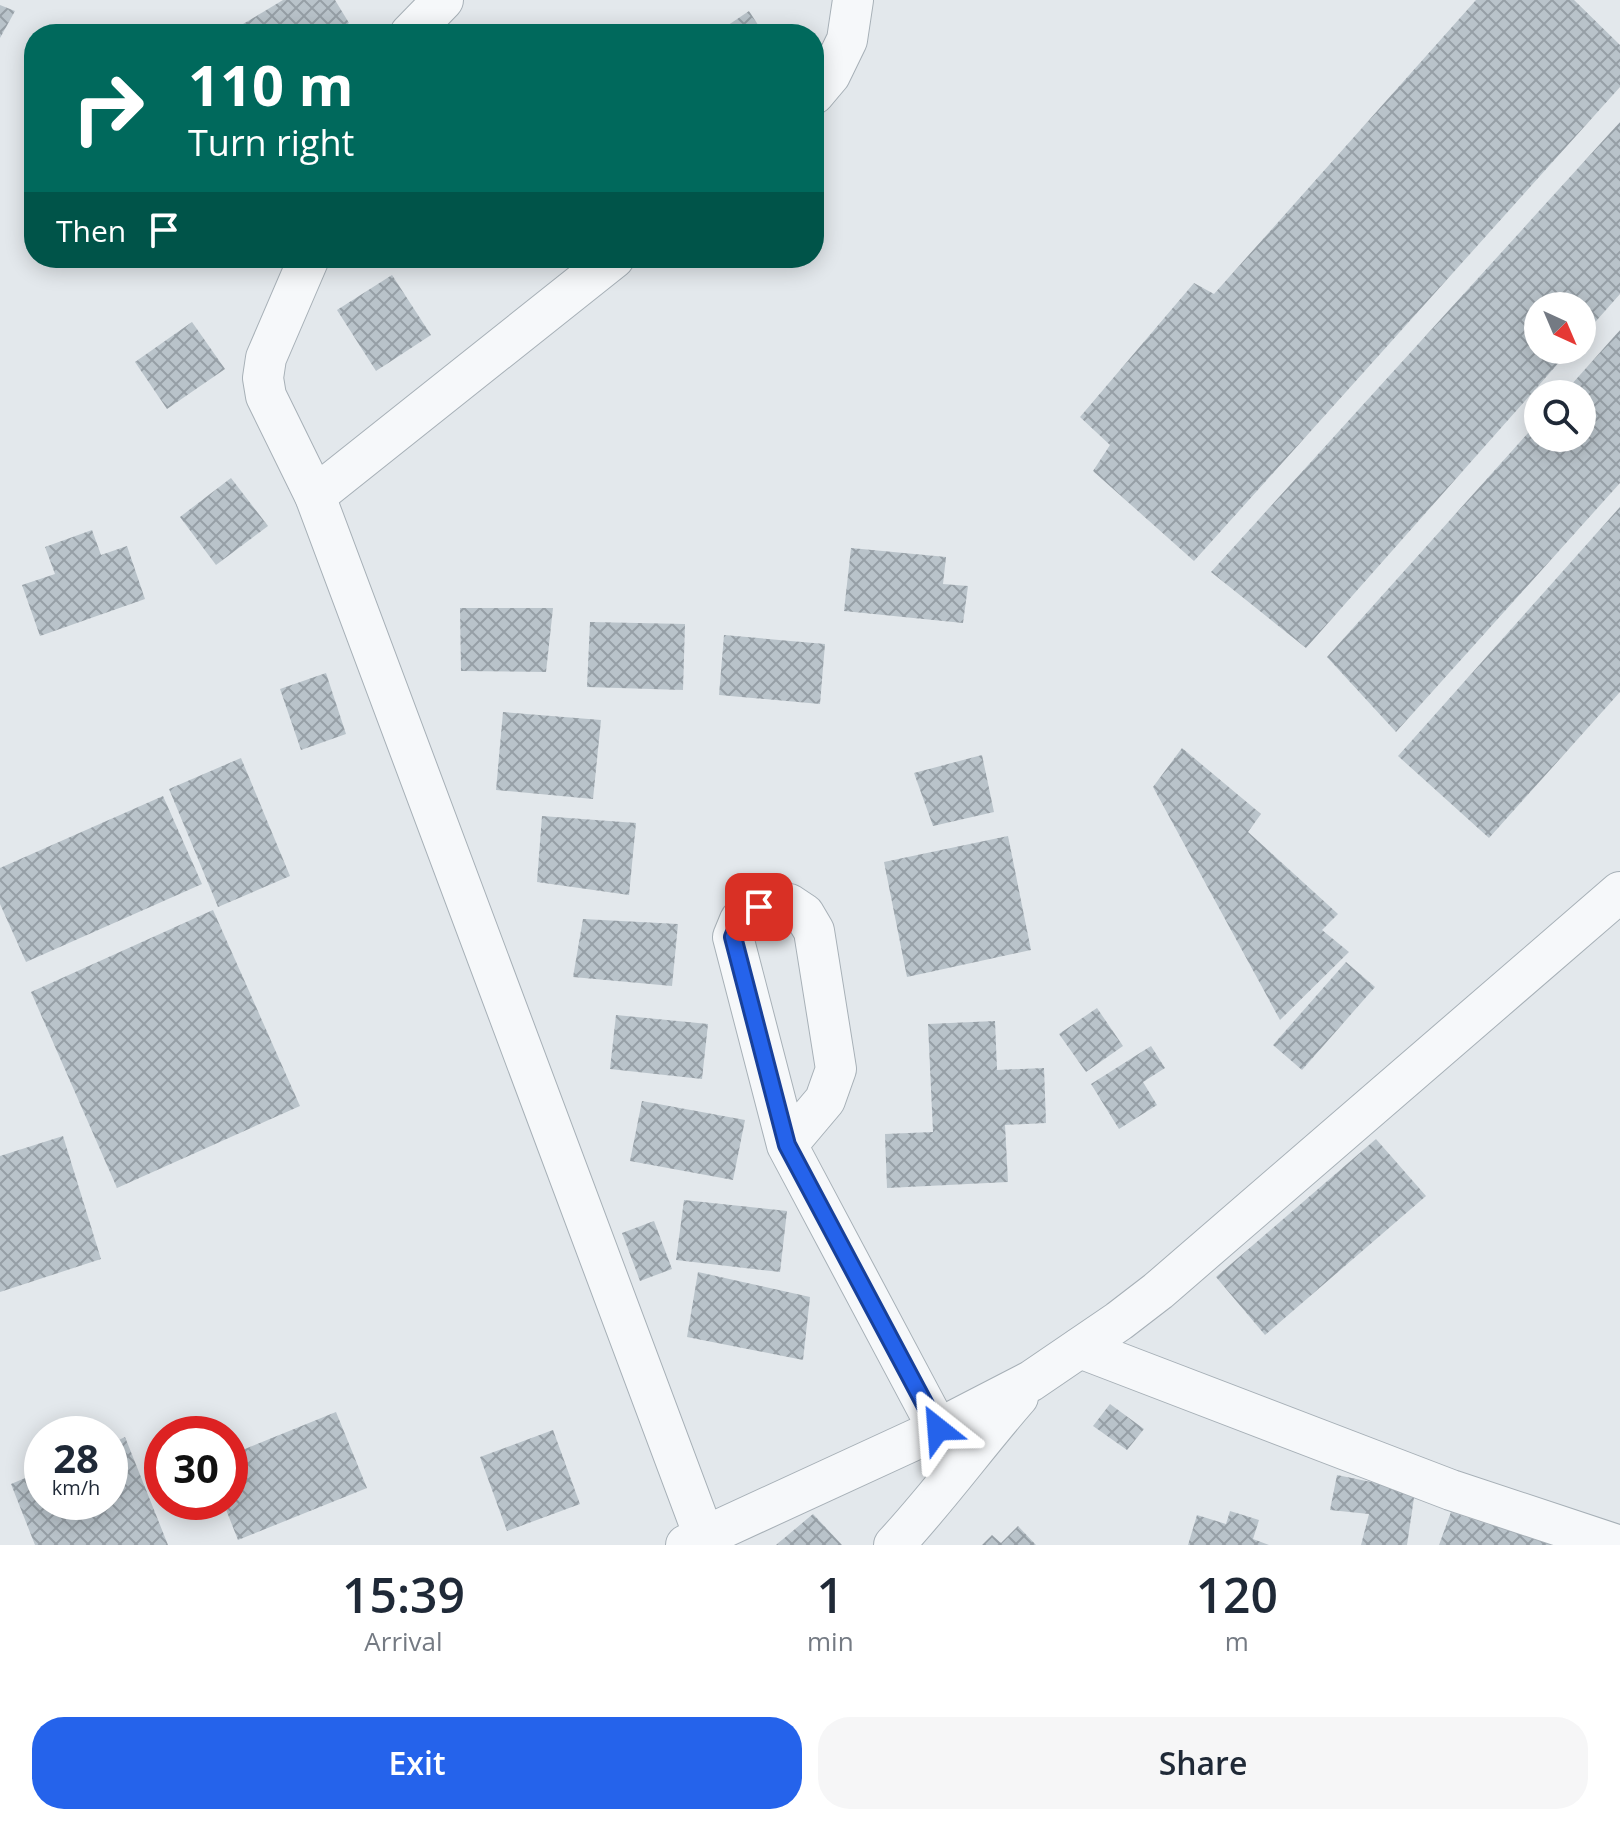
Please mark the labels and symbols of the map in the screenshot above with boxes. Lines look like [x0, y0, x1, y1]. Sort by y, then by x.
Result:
north arrow [1524, 292, 1596, 364]
pin [725, 873, 793, 941]
position arrow [896, 1387, 980, 1471]
speed limit sign: 30 [144, 1416, 248, 1520]

